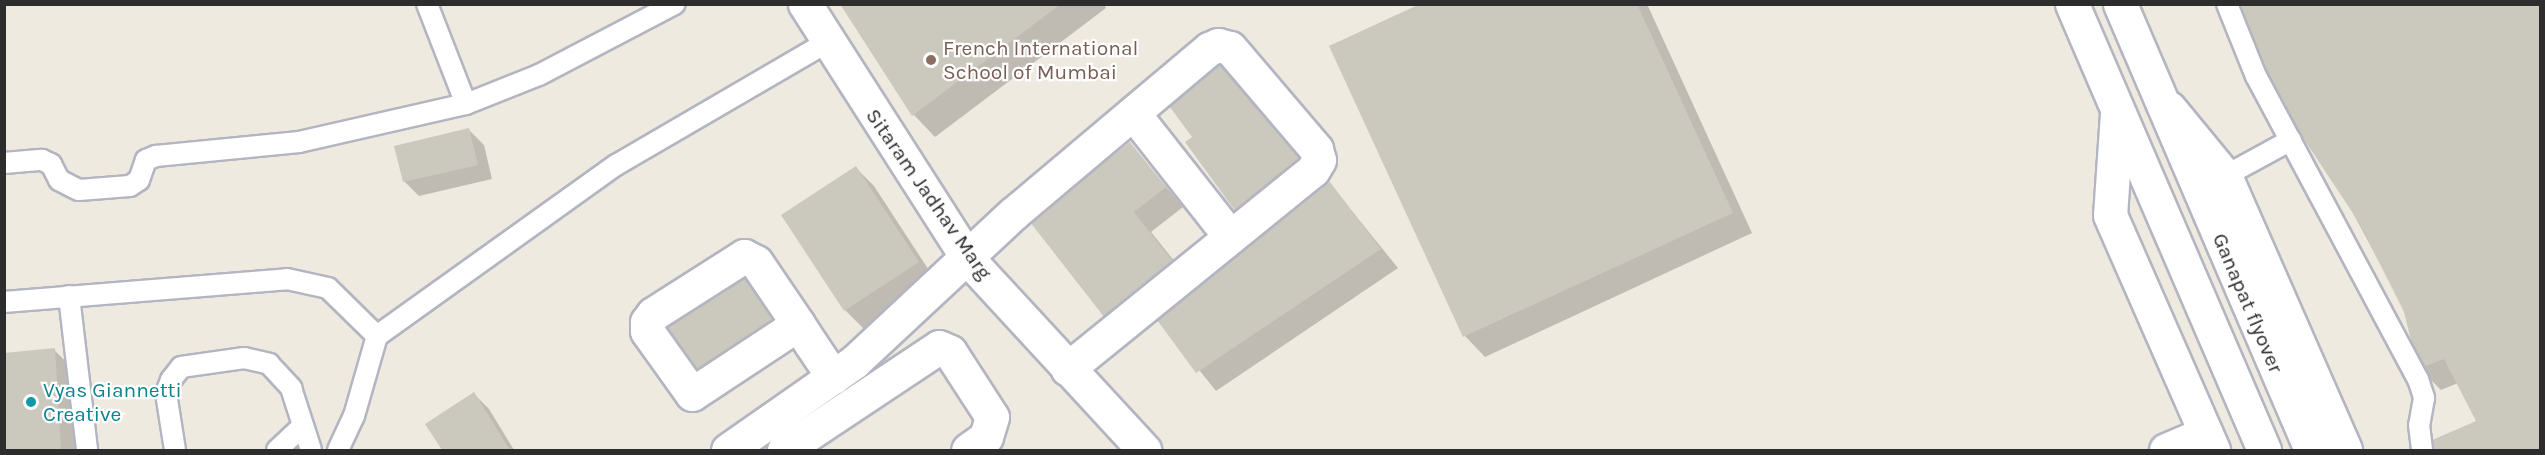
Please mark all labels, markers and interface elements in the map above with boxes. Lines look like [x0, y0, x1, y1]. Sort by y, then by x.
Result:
place label: French International School of Mumbai [943, 35, 1138, 85]
marker: French International School of Mumbai [924, 53, 938, 67]
street label: Sitaram Jadhav Marg [860, 104, 998, 284]
street label: Ganapat flyover [2207, 229, 2289, 377]
place label: Vyas Giannetti Creative [43, 377, 182, 427]
marker: Vyas Giannetti Creative [24, 395, 38, 409]

